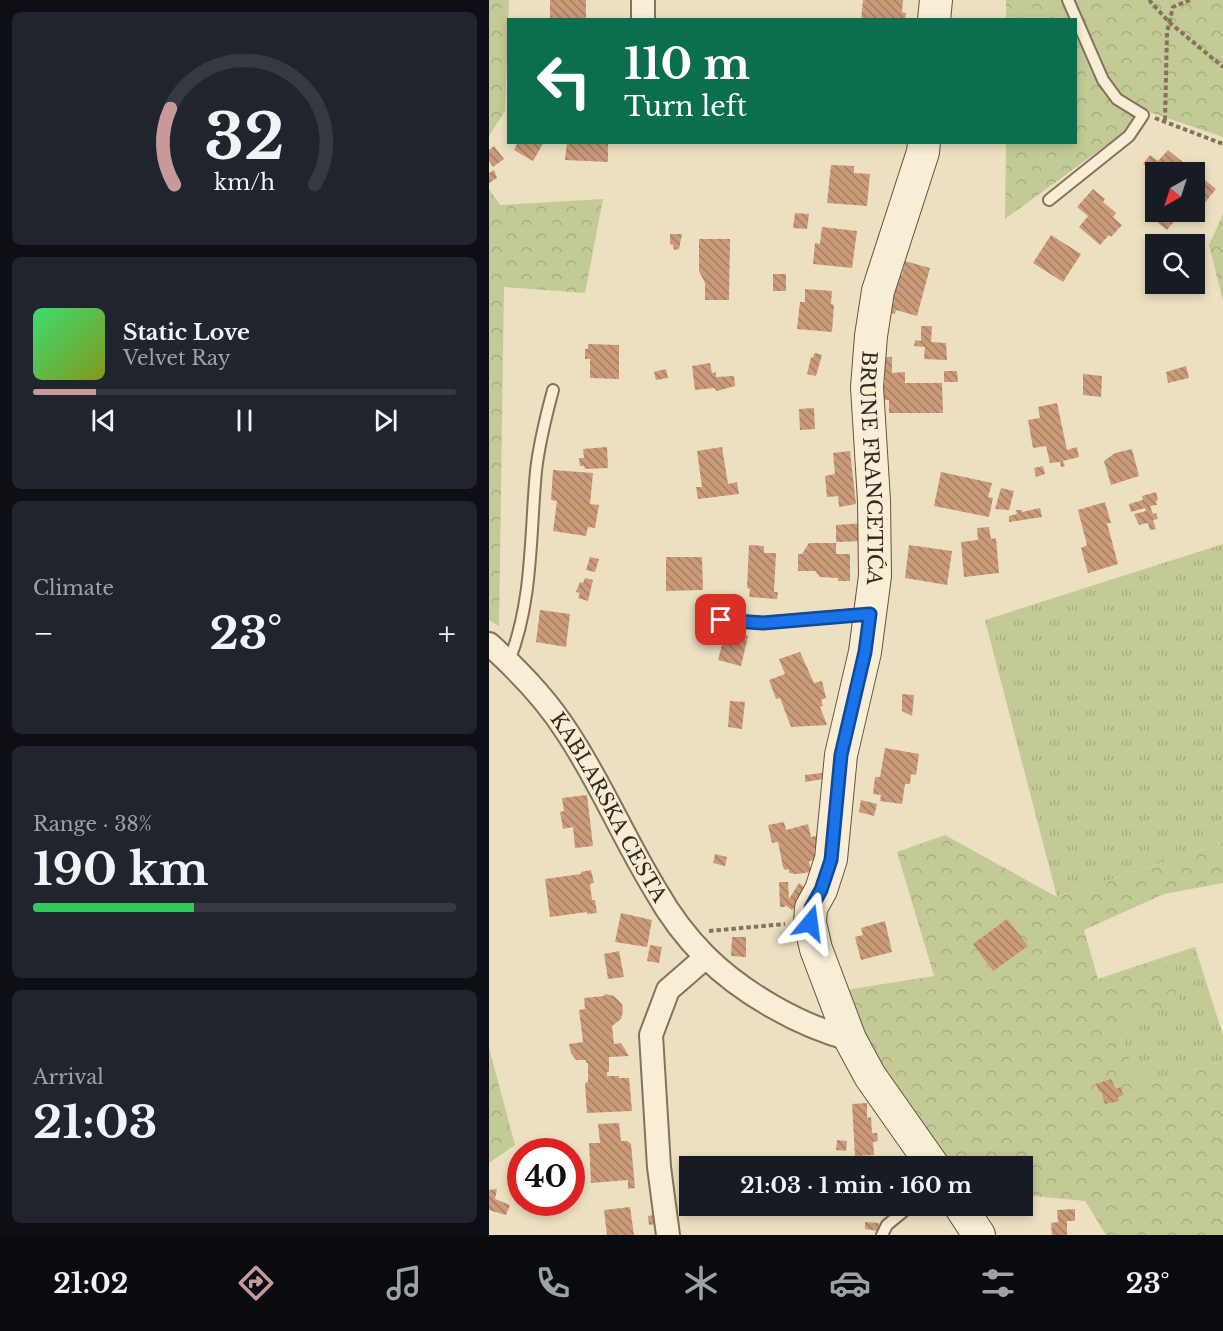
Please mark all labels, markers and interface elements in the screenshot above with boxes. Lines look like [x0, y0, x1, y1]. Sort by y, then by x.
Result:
text: 110 m [624, 38, 750, 90]
icon: left [525, 42, 603, 120]
text: Turn left [624, 90, 747, 123]
text: 32 [204, 98, 285, 176]
north arrow [1145, 162, 1205, 222]
map controls [1145, 162, 1205, 294]
text: km/h [214, 170, 275, 197]
button: search [1145, 234, 1205, 294]
text: Static Love [123, 319, 250, 346]
text: Velvet Ray [123, 346, 231, 370]
street label: BRUNE FRANCETIĆA [855, 350, 888, 587]
icon: previous [87, 404, 120, 437]
icon: pause [228, 404, 261, 437]
icon: next [369, 404, 402, 437]
text: Climate [33, 576, 114, 600]
pin [695, 594, 746, 645]
icon: arrive [704, 603, 737, 636]
text: 23° [209, 605, 282, 661]
text: − [33, 613, 54, 654]
text: + [438, 613, 456, 654]
street label: KABLARSKA CESTA [545, 708, 672, 907]
text: Range · 38% [33, 812, 152, 836]
text: 190 km [33, 841, 209, 897]
position arrow [778, 891, 842, 955]
text: Arrival [33, 1065, 104, 1089]
text: 21:03 [33, 1094, 157, 1150]
speed limit sign: 40 [507, 1138, 585, 1216]
text: 21:03 · 1 min · 160 m [740, 1172, 972, 1199]
icon: directions [235, 1262, 277, 1304]
icon: music [383, 1262, 425, 1304]
icon: phone [532, 1262, 574, 1304]
icon: climate [680, 1262, 722, 1304]
icon: car [829, 1262, 871, 1304]
icon: filters [977, 1262, 1019, 1304]
text: 21:02 [53, 1267, 128, 1300]
text: 23° [1126, 1267, 1170, 1300]

